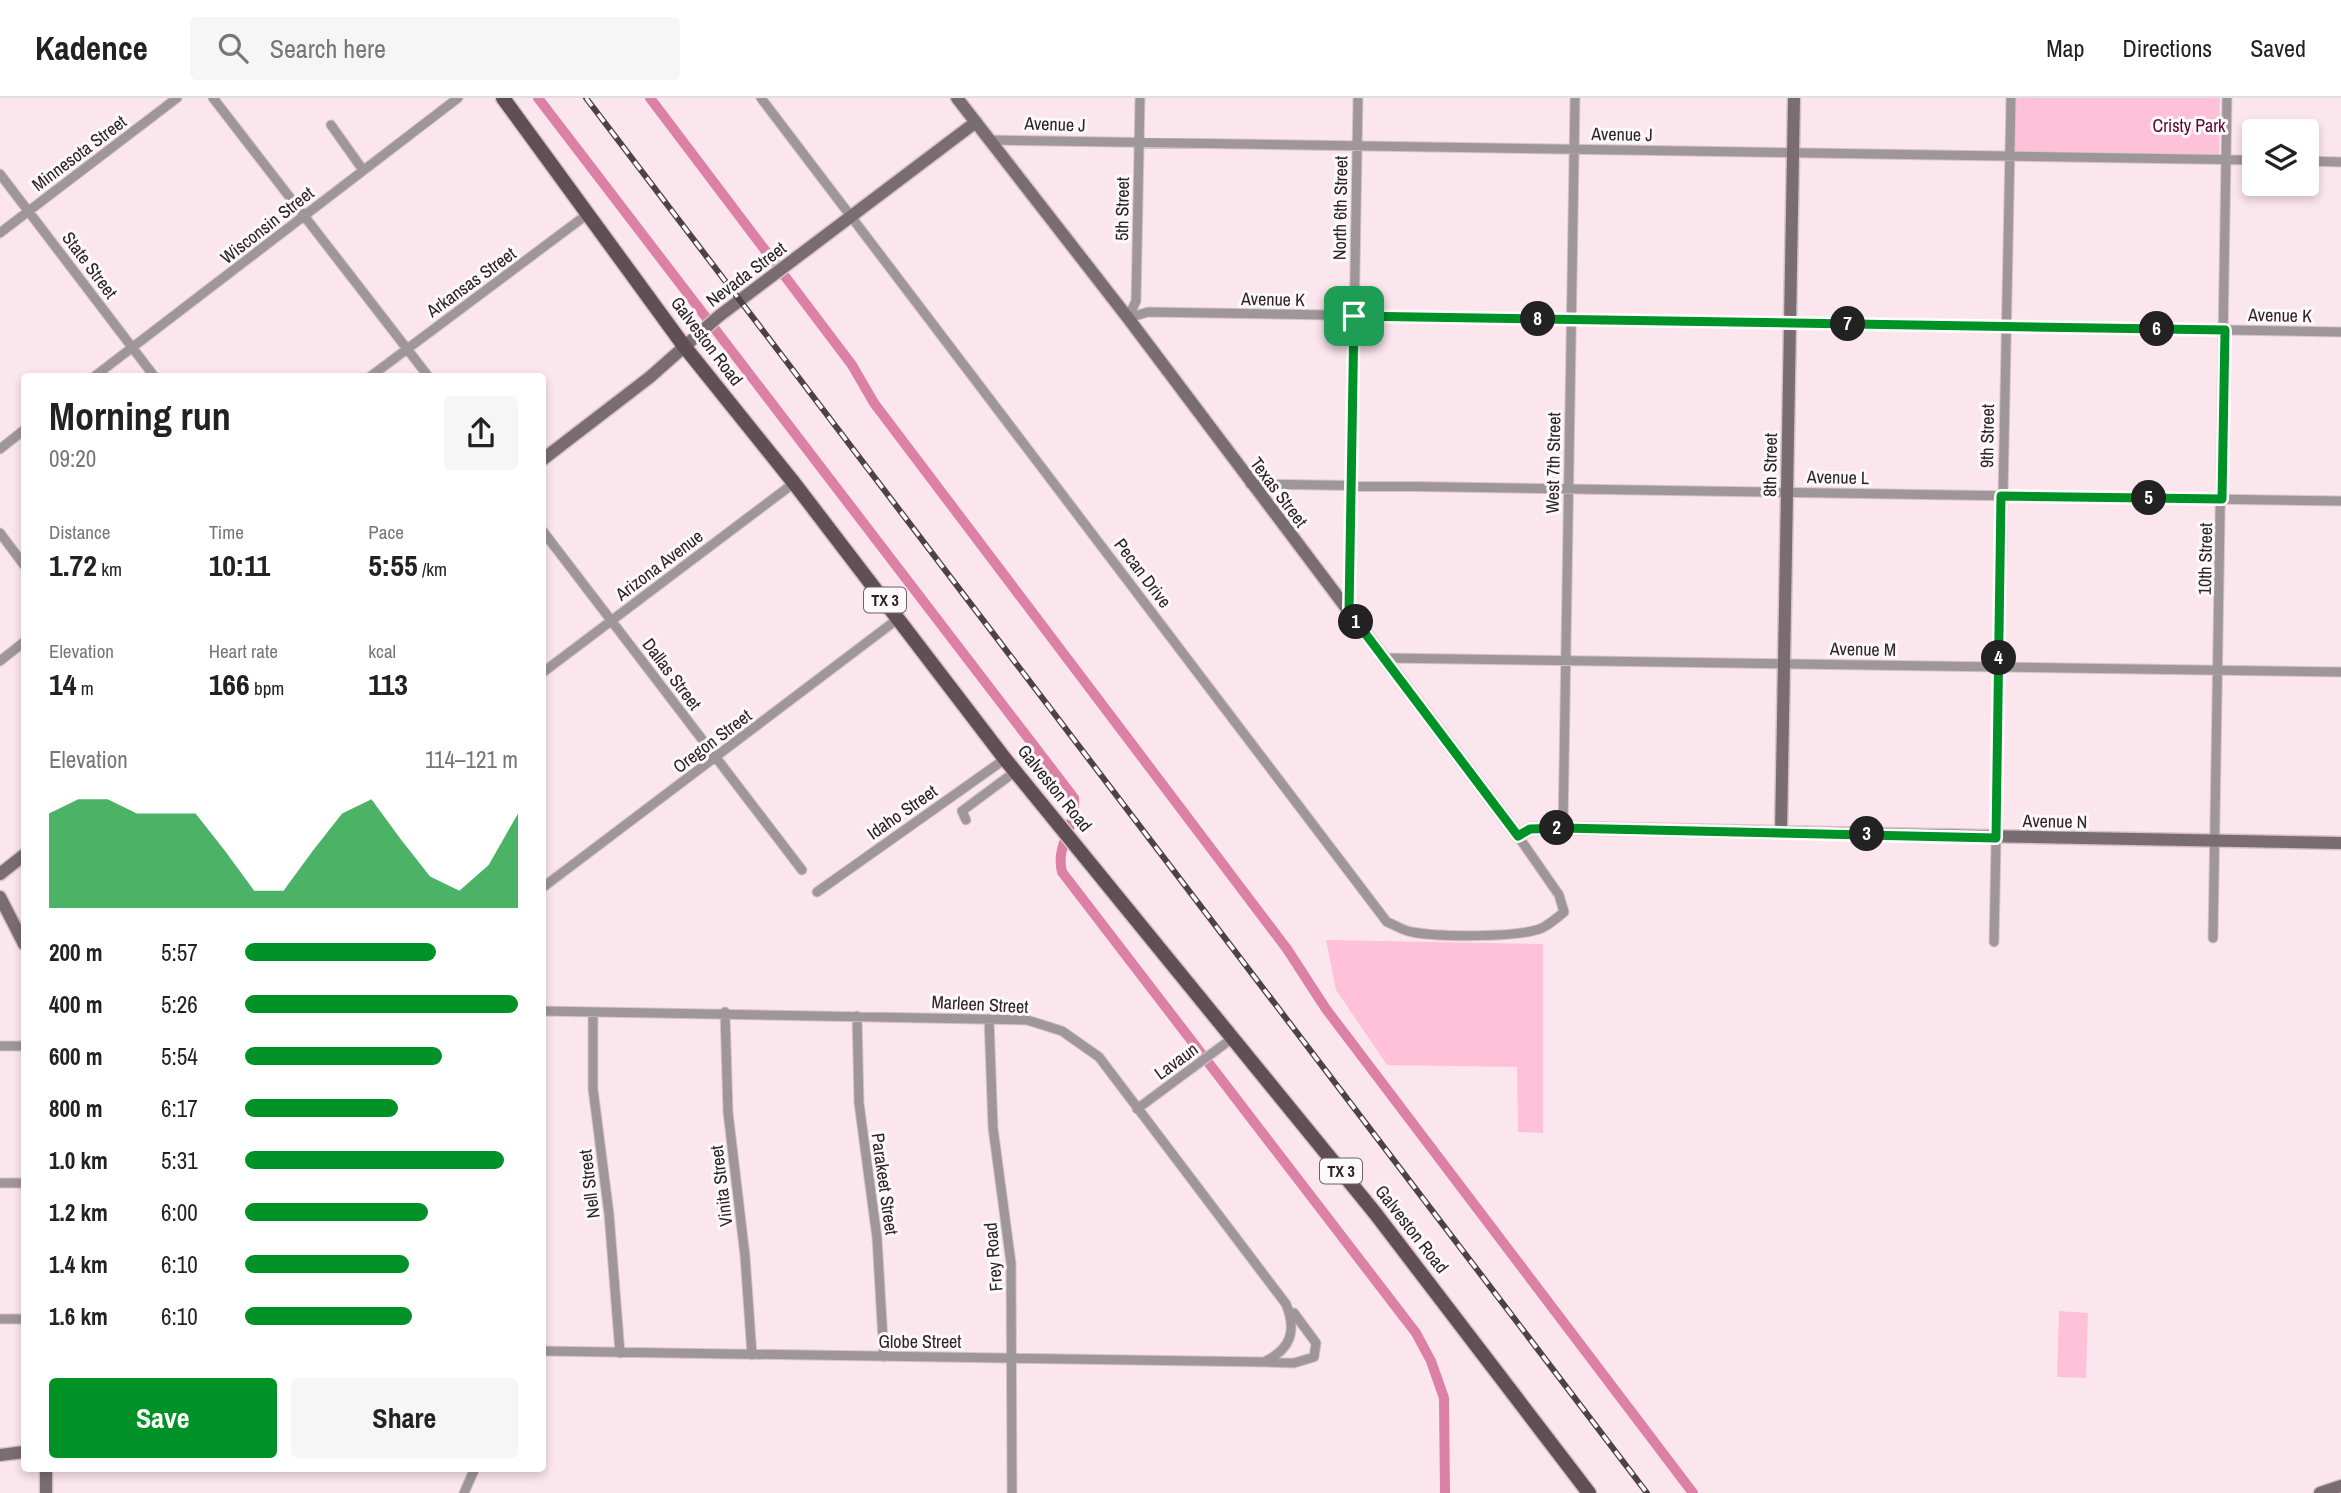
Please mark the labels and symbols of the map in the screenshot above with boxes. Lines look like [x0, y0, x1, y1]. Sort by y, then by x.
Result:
street label: Minnesota Street [27, 109, 131, 197]
street label: Avenue J [1023, 110, 1086, 138]
park label: Cristy Park [2153, 113, 2226, 138]
street label: Avenue J [1590, 121, 1653, 147]
street label: North 6th Street [1327, 156, 1353, 260]
street label: 5th Street [1109, 177, 1135, 241]
street label: Wisconsin Street [215, 181, 319, 269]
street label: State Street [57, 226, 123, 304]
street label: Nevada Street [701, 236, 791, 312]
street label: Arkansas Street [420, 241, 521, 324]
street label: Avenue K [1240, 286, 1305, 312]
pin [1324, 286, 1384, 346]
street label: Galveston Road [665, 291, 749, 391]
pin: 8 [1520, 302, 1556, 336]
street label: Avenue K [2247, 302, 2312, 328]
pin: 7 [1830, 306, 1866, 342]
pin: 6 [2140, 312, 2174, 346]
street label: 9th Street [1974, 404, 2000, 468]
street label: West 7th Street [1540, 412, 1566, 514]
street label: 8th Street [1757, 433, 1783, 497]
street label: Texas Street [1244, 452, 1314, 532]
street label: Avenue L [1806, 464, 1869, 490]
pin: 5 [2132, 480, 2166, 516]
street label: 10th Street [2192, 523, 2218, 595]
street label: Arizona Avenue [609, 524, 708, 607]
street label: Pecan Drive [1109, 533, 1177, 613]
road number: TX 3 [864, 587, 906, 612]
pin: 1 [1338, 604, 1374, 640]
street label: Dallas Street [637, 633, 707, 715]
street label: Avenue M [1829, 636, 1896, 662]
pin: 4 [1982, 640, 2016, 676]
street label: Oregon Street [667, 703, 757, 779]
street label: Galveston Road [1012, 739, 1098, 837]
street label: Idaho Street [862, 779, 942, 845]
street label: Avenue N [2021, 808, 2088, 834]
pin: 2 [1540, 810, 1574, 846]
pin: 3 [1850, 816, 1884, 852]
street label: Marleen Street [931, 989, 1029, 1019]
street label: Lavaun [1149, 1037, 1203, 1085]
street label: Parakeet Street [865, 1131, 905, 1237]
street label: Vinita Street [704, 1144, 738, 1228]
street label: Nell Street [572, 1148, 606, 1220]
road number: TX 3 [1320, 1158, 1362, 1184]
street label: Galveston Road [1370, 1180, 1454, 1278]
street label: Frey Road [978, 1222, 1008, 1292]
street label: Globe Street [879, 1329, 961, 1354]

